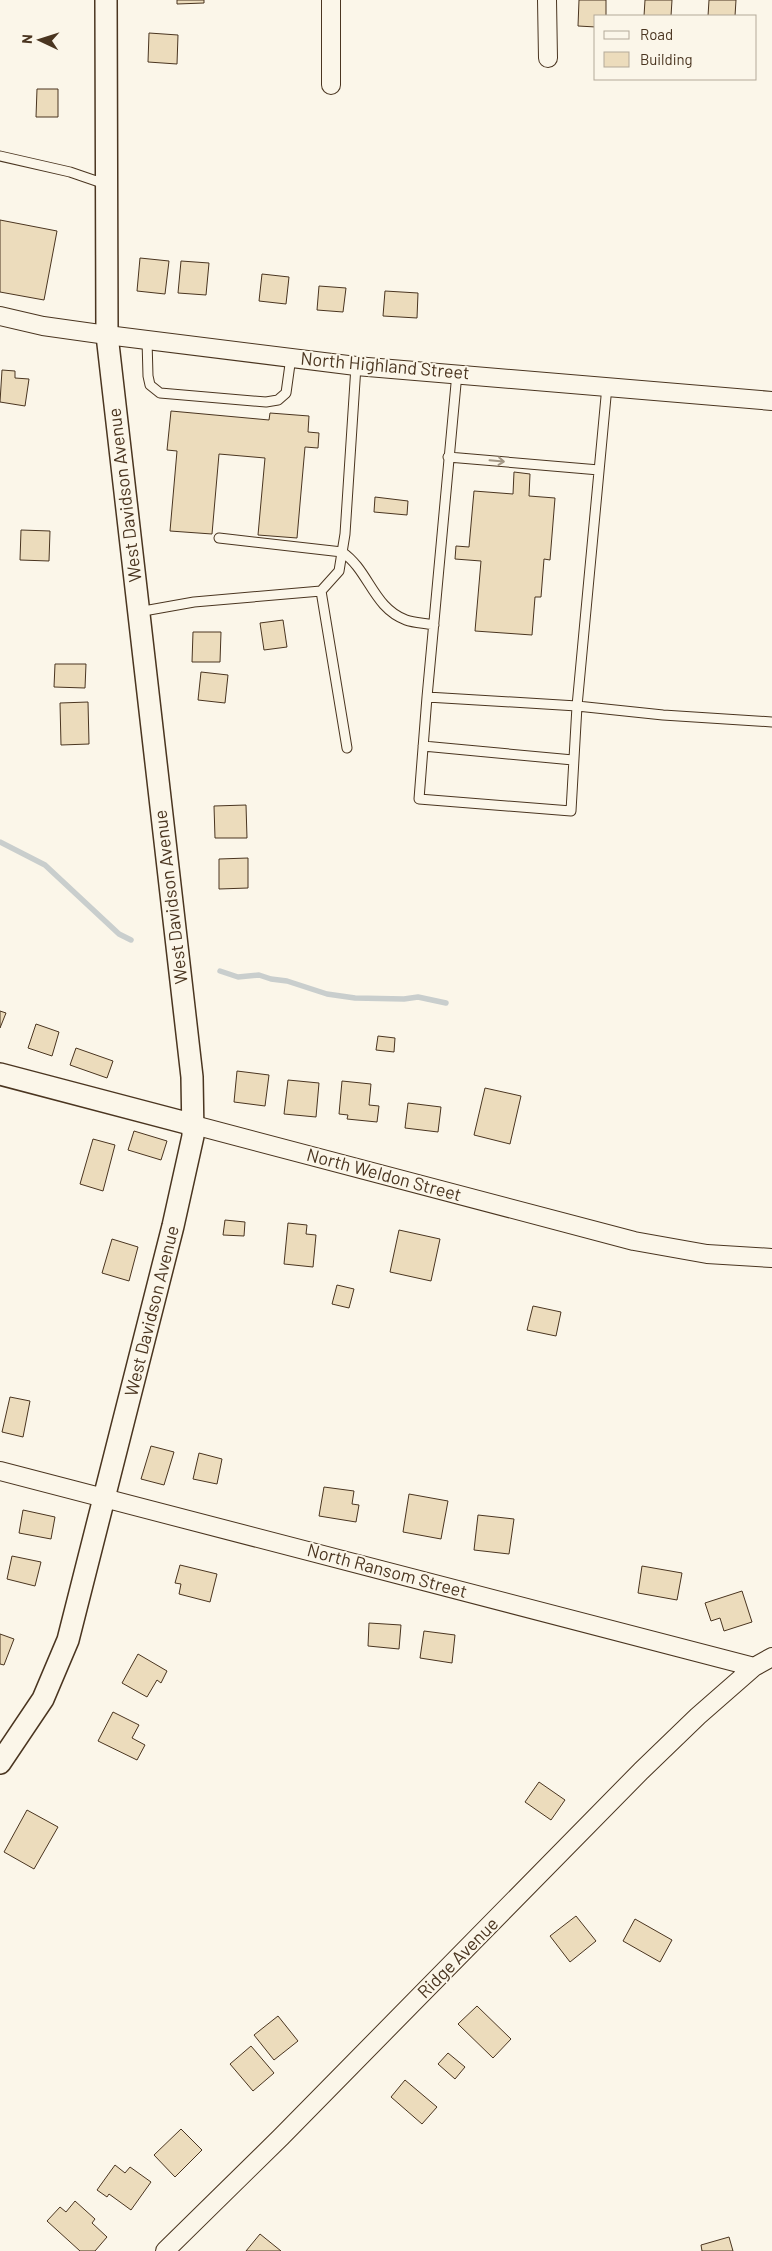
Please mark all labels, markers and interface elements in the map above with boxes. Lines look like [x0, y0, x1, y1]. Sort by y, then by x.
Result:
north arrow [15, 15, 65, 65]
legend [594, 15, 757, 80]
text: Road [640, 25, 673, 43]
text: N [18, 34, 35, 44]
text: Building [640, 50, 693, 68]
street label: North Highland Street [300, 347, 471, 383]
street label: West Davidson Avenue [102, 407, 146, 583]
one-way arrow [489, 456, 505, 466]
street label: West Davidson Avenue [148, 809, 192, 985]
street label: North Weldon Street [304, 1143, 464, 1205]
street label: West Davidson Avenue [119, 1223, 183, 1398]
street label: North Ransom Street [305, 1538, 470, 1602]
street label: Ridge Avenue [412, 1912, 502, 2002]

